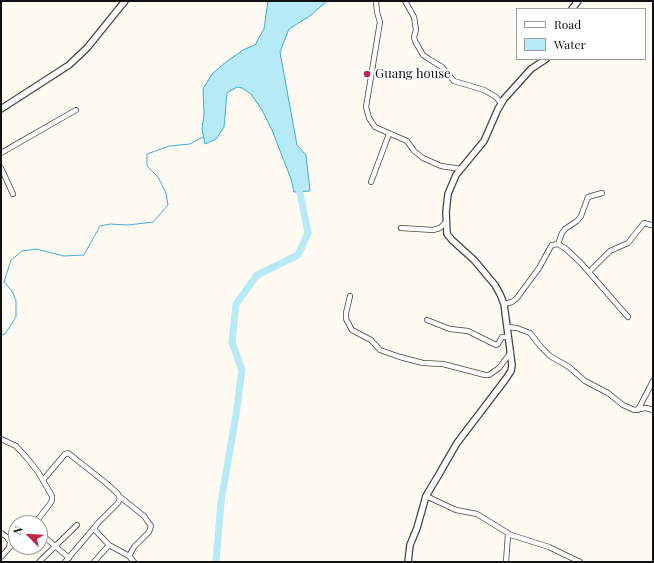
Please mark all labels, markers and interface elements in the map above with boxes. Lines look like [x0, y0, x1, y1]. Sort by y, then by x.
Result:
legend [516, 8, 646, 60]
text: Road [554, 16, 581, 32]
text: Water [554, 36, 586, 52]
place label: Guang house [375, 66, 451, 82]
marker: Guang house [362, 69, 372, 79]
north arrow [8, 515, 48, 555]
text: N [9, 524, 26, 537]

